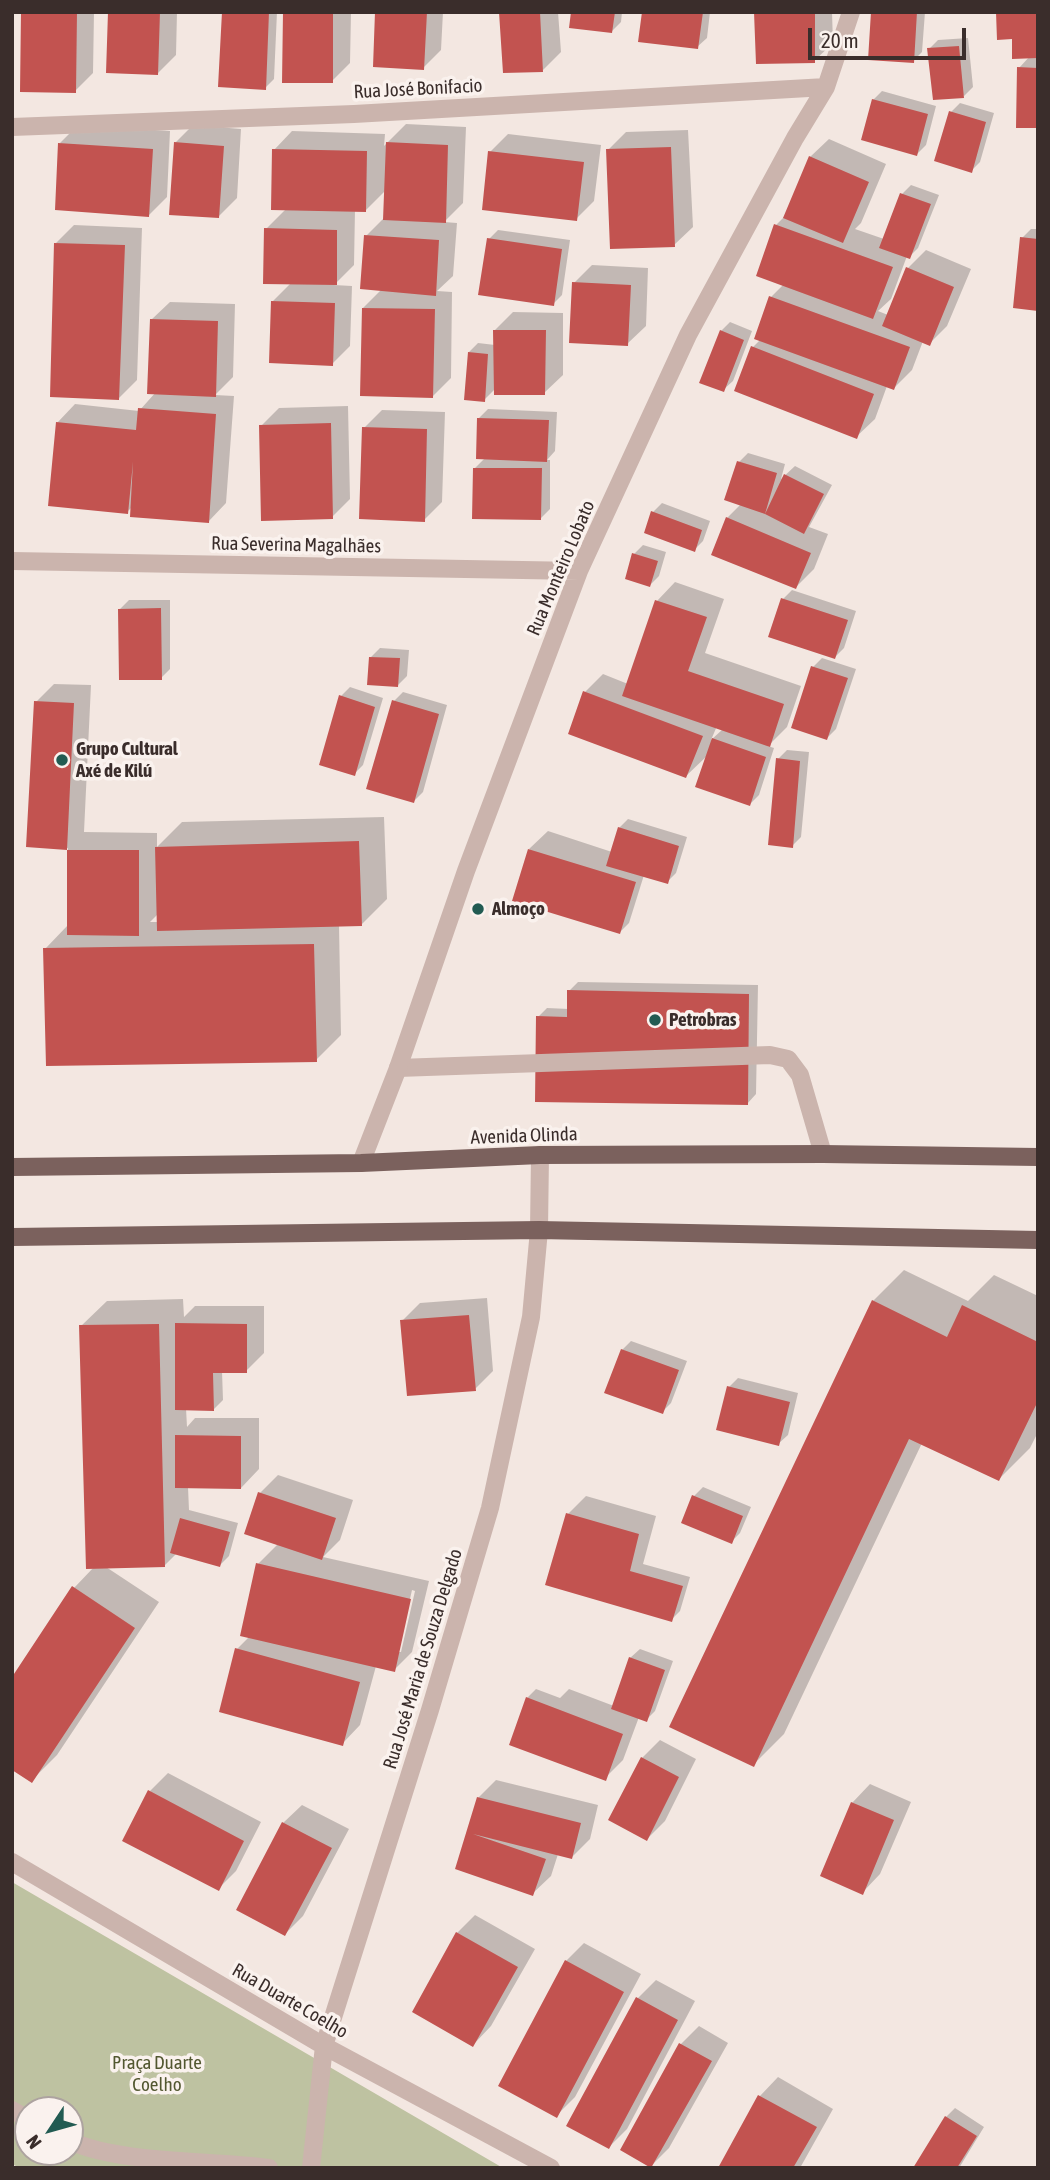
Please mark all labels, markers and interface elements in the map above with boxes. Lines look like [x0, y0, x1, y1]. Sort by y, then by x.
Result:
scale bar [812, 14, 970, 58]
text: 20 m [821, 28, 859, 52]
street label: Rua José Bonifacio [353, 74, 483, 104]
street label: Rua Monteiro Lobato [522, 497, 600, 639]
street label: Rua Severina Magalhães [211, 532, 381, 558]
place label: Grupo Cultural Axé de Kilú [76, 738, 178, 782]
marker: Grupo Cultural Axé de Kilú [54, 752, 70, 768]
place label: Almoço [492, 898, 545, 920]
marker: Almoço [470, 901, 486, 917]
place label: Petrobras [669, 1009, 737, 1031]
marker: Petrobras [647, 1012, 663, 1028]
street label: Avenida Olinda [470, 1123, 578, 1149]
street label: Rua José Maria de Souza Delgado [379, 1546, 467, 1772]
street label: Rua Duarte Coelho [228, 1959, 352, 2043]
park label: Praça Duarte Coelho [112, 2052, 202, 2096]
north arrow [14, 2096, 84, 2166]
text: N [21, 2131, 46, 2153]

